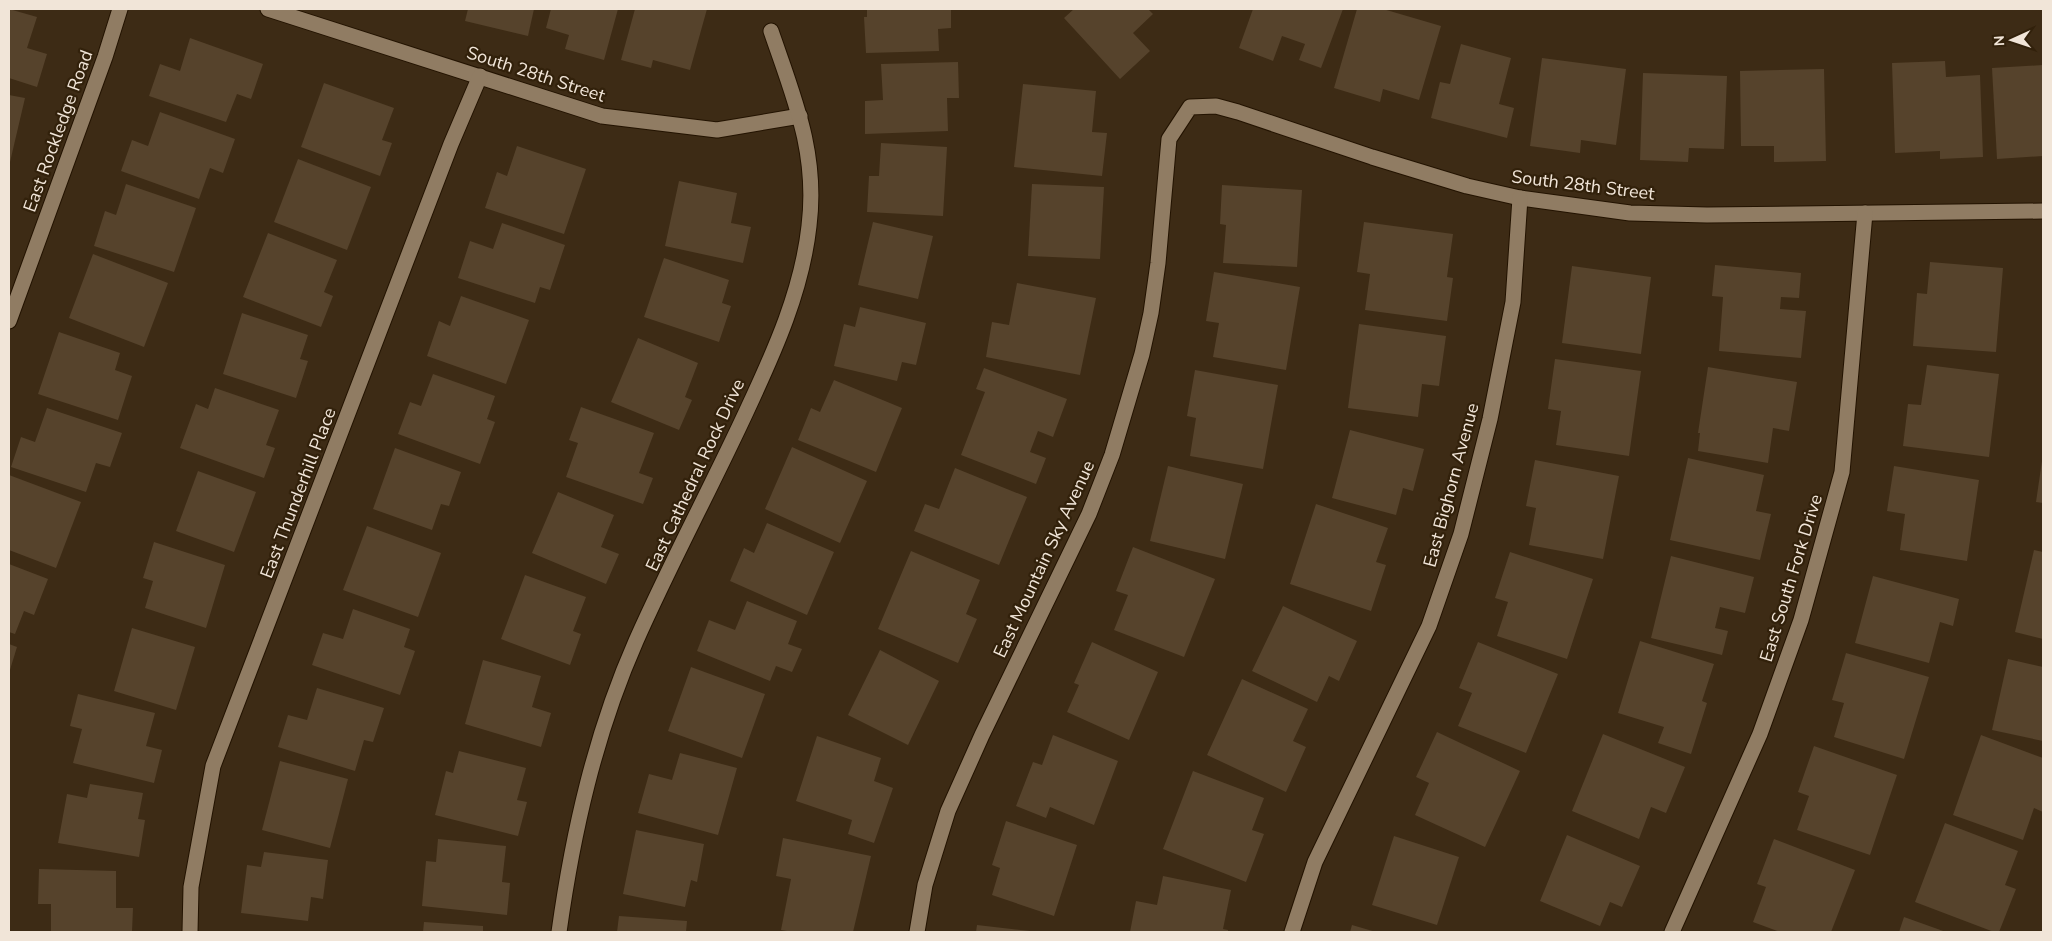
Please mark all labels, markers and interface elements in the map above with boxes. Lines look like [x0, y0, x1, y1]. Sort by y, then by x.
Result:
north arrow [1987, 15, 2037, 65]
text: N [1990, 35, 2009, 46]
street label: South 28th Street [464, 40, 609, 108]
street label: East Rockledge Road [18, 47, 98, 215]
street label: South 28th Street [1510, 164, 1657, 206]
street label: East Cathedral Rock Drive [640, 375, 750, 575]
street label: East Bighorn Avenue [1418, 400, 1484, 570]
street label: East Thunderhill Place [254, 404, 342, 582]
street label: East Mountain Sky Avenue [988, 457, 1100, 661]
street label: East South Fork Drive [1754, 491, 1828, 665]

